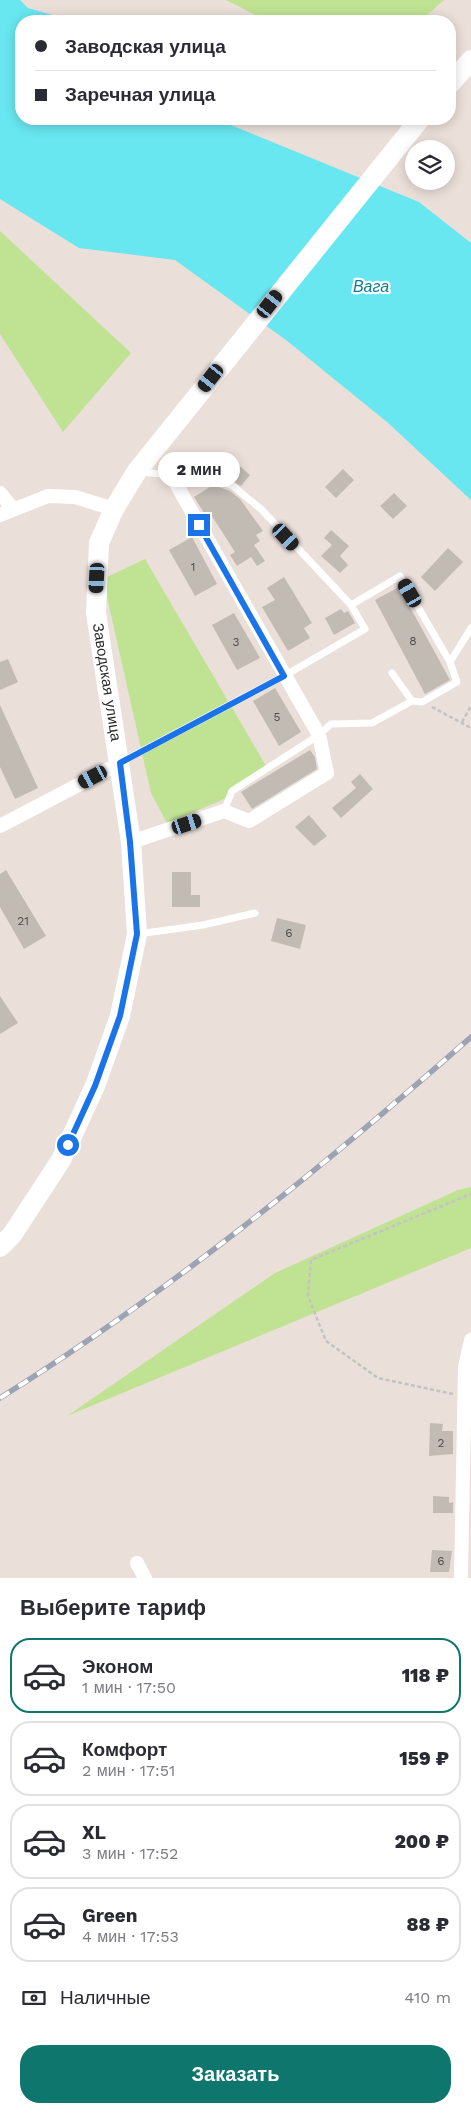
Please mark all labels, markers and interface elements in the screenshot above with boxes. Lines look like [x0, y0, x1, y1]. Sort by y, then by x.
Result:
text: Заводская улица [65, 35, 226, 58]
text: Заречная улица [65, 83, 215, 106]
map controls [405, 140, 455, 190]
button: layers [405, 140, 455, 190]
water label: Вага [353, 277, 389, 296]
car [254, 288, 285, 320]
car [195, 362, 226, 394]
callout: 2 мин [158, 452, 240, 488]
text: 2 мин [176, 460, 222, 479]
route end [188, 514, 210, 536]
car [270, 521, 301, 553]
house number: 1 [191, 560, 195, 574]
car [88, 563, 105, 593]
car [396, 576, 423, 610]
street label: Заводская улица [89, 622, 125, 743]
house number: 8 [409, 634, 417, 648]
house number: 3 [233, 635, 240, 649]
house number: 5 [274, 710, 281, 724]
car [76, 763, 109, 791]
car [170, 812, 203, 836]
house number: 21 [17, 914, 29, 928]
house number: 6 [285, 926, 293, 940]
route start [57, 1134, 79, 1156]
house number: 2 [438, 1436, 445, 1450]
house number: 6 [437, 1554, 445, 1568]
text: Выберите тариф [20, 1595, 206, 1620]
icon: car [22, 1653, 67, 1698]
text: Эконом [82, 1655, 153, 1678]
text: 118 ₽ [402, 1664, 449, 1687]
text: 1 мин · 17:50 [82, 1678, 176, 1697]
icon: car [22, 1736, 67, 1781]
text: Комфорт [82, 1738, 167, 1761]
text: 159 ₽ [399, 1747, 449, 1770]
text: 2 мин · 17:51 [82, 1761, 175, 1780]
icon: car [22, 1819, 67, 1864]
text: XL [82, 1821, 106, 1844]
text: 200 ₽ [394, 1830, 449, 1853]
text: 3 мин · 17:52 [82, 1844, 178, 1863]
icon: car [22, 1902, 67, 1947]
text: Green [82, 1904, 138, 1927]
text: 88 ₽ [407, 1913, 449, 1936]
text: 4 мин · 17:53 [82, 1927, 179, 1946]
icon: cash [20, 1984, 48, 2012]
text: Наличные [60, 1986, 151, 2009]
text: 410 m [405, 1988, 451, 2007]
button: Заказать [20, 2045, 451, 2103]

